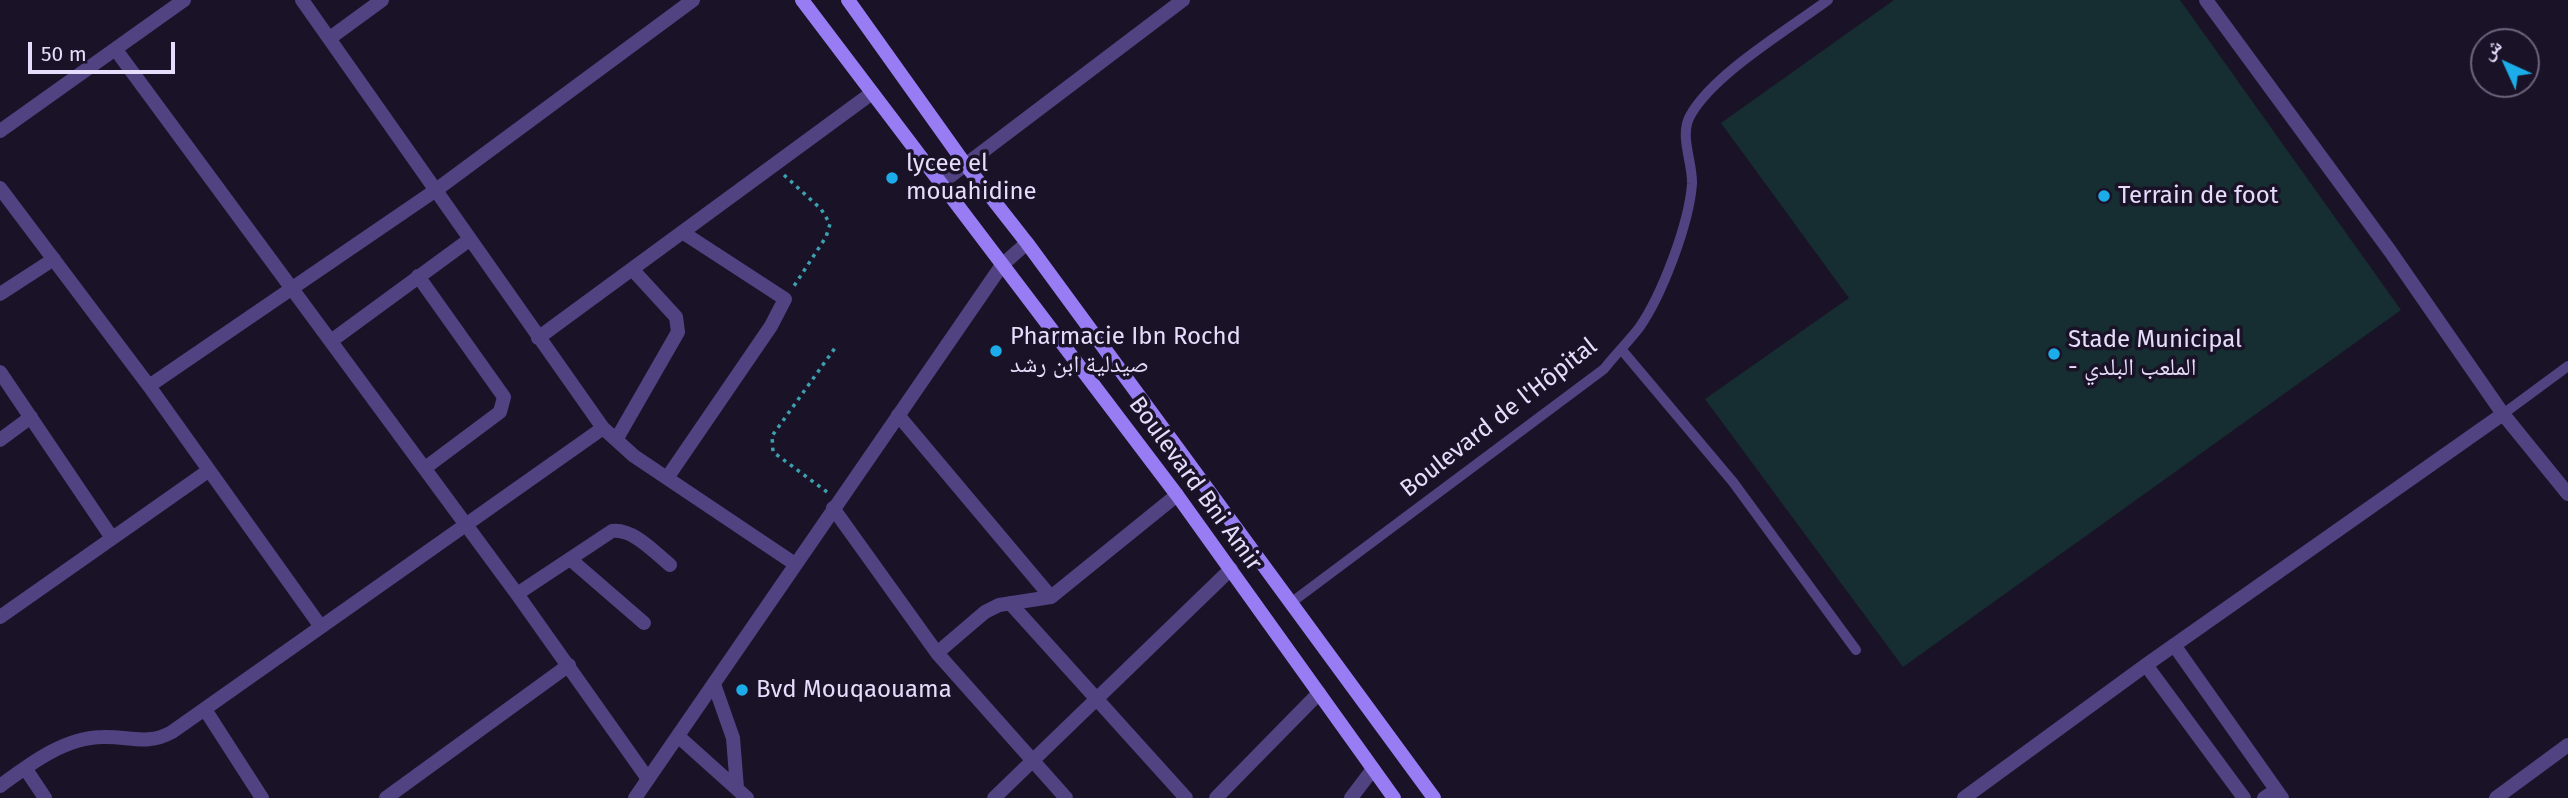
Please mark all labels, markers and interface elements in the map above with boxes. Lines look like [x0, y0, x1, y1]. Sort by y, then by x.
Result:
scale bar [32, 28, 178, 72]
north arrow [2470, 28, 2540, 98]
text: ش [2476, 34, 2506, 64]
text: 50 m [41, 41, 87, 67]
place label: lycee el mouahidine [906, 150, 1037, 206]
marker: lycee el mouahidine [884, 170, 900, 186]
place label: Terrain de foot [2118, 182, 2278, 210]
marker: Terrain de foot [2096, 188, 2112, 204]
place label: Pharmacie Ibn Rochd صيدلية ابن رشد [1010, 323, 1241, 379]
place label: Stade Municipal - الملعب البلدي [2068, 326, 2242, 382]
street label: Boulevard de l'Hôpital [1395, 332, 1603, 504]
marker: Pharmacie Ibn Rochd صيدلية ابن رشد [988, 343, 1004, 359]
marker: Stade Municipal - الملعب البلدي [2046, 346, 2062, 362]
street label: Boulevard Bni Amir [1122, 391, 1268, 577]
place label: Bvd Mouqaouama [756, 676, 952, 704]
marker: Bvd Mouqaouama [734, 682, 750, 698]

